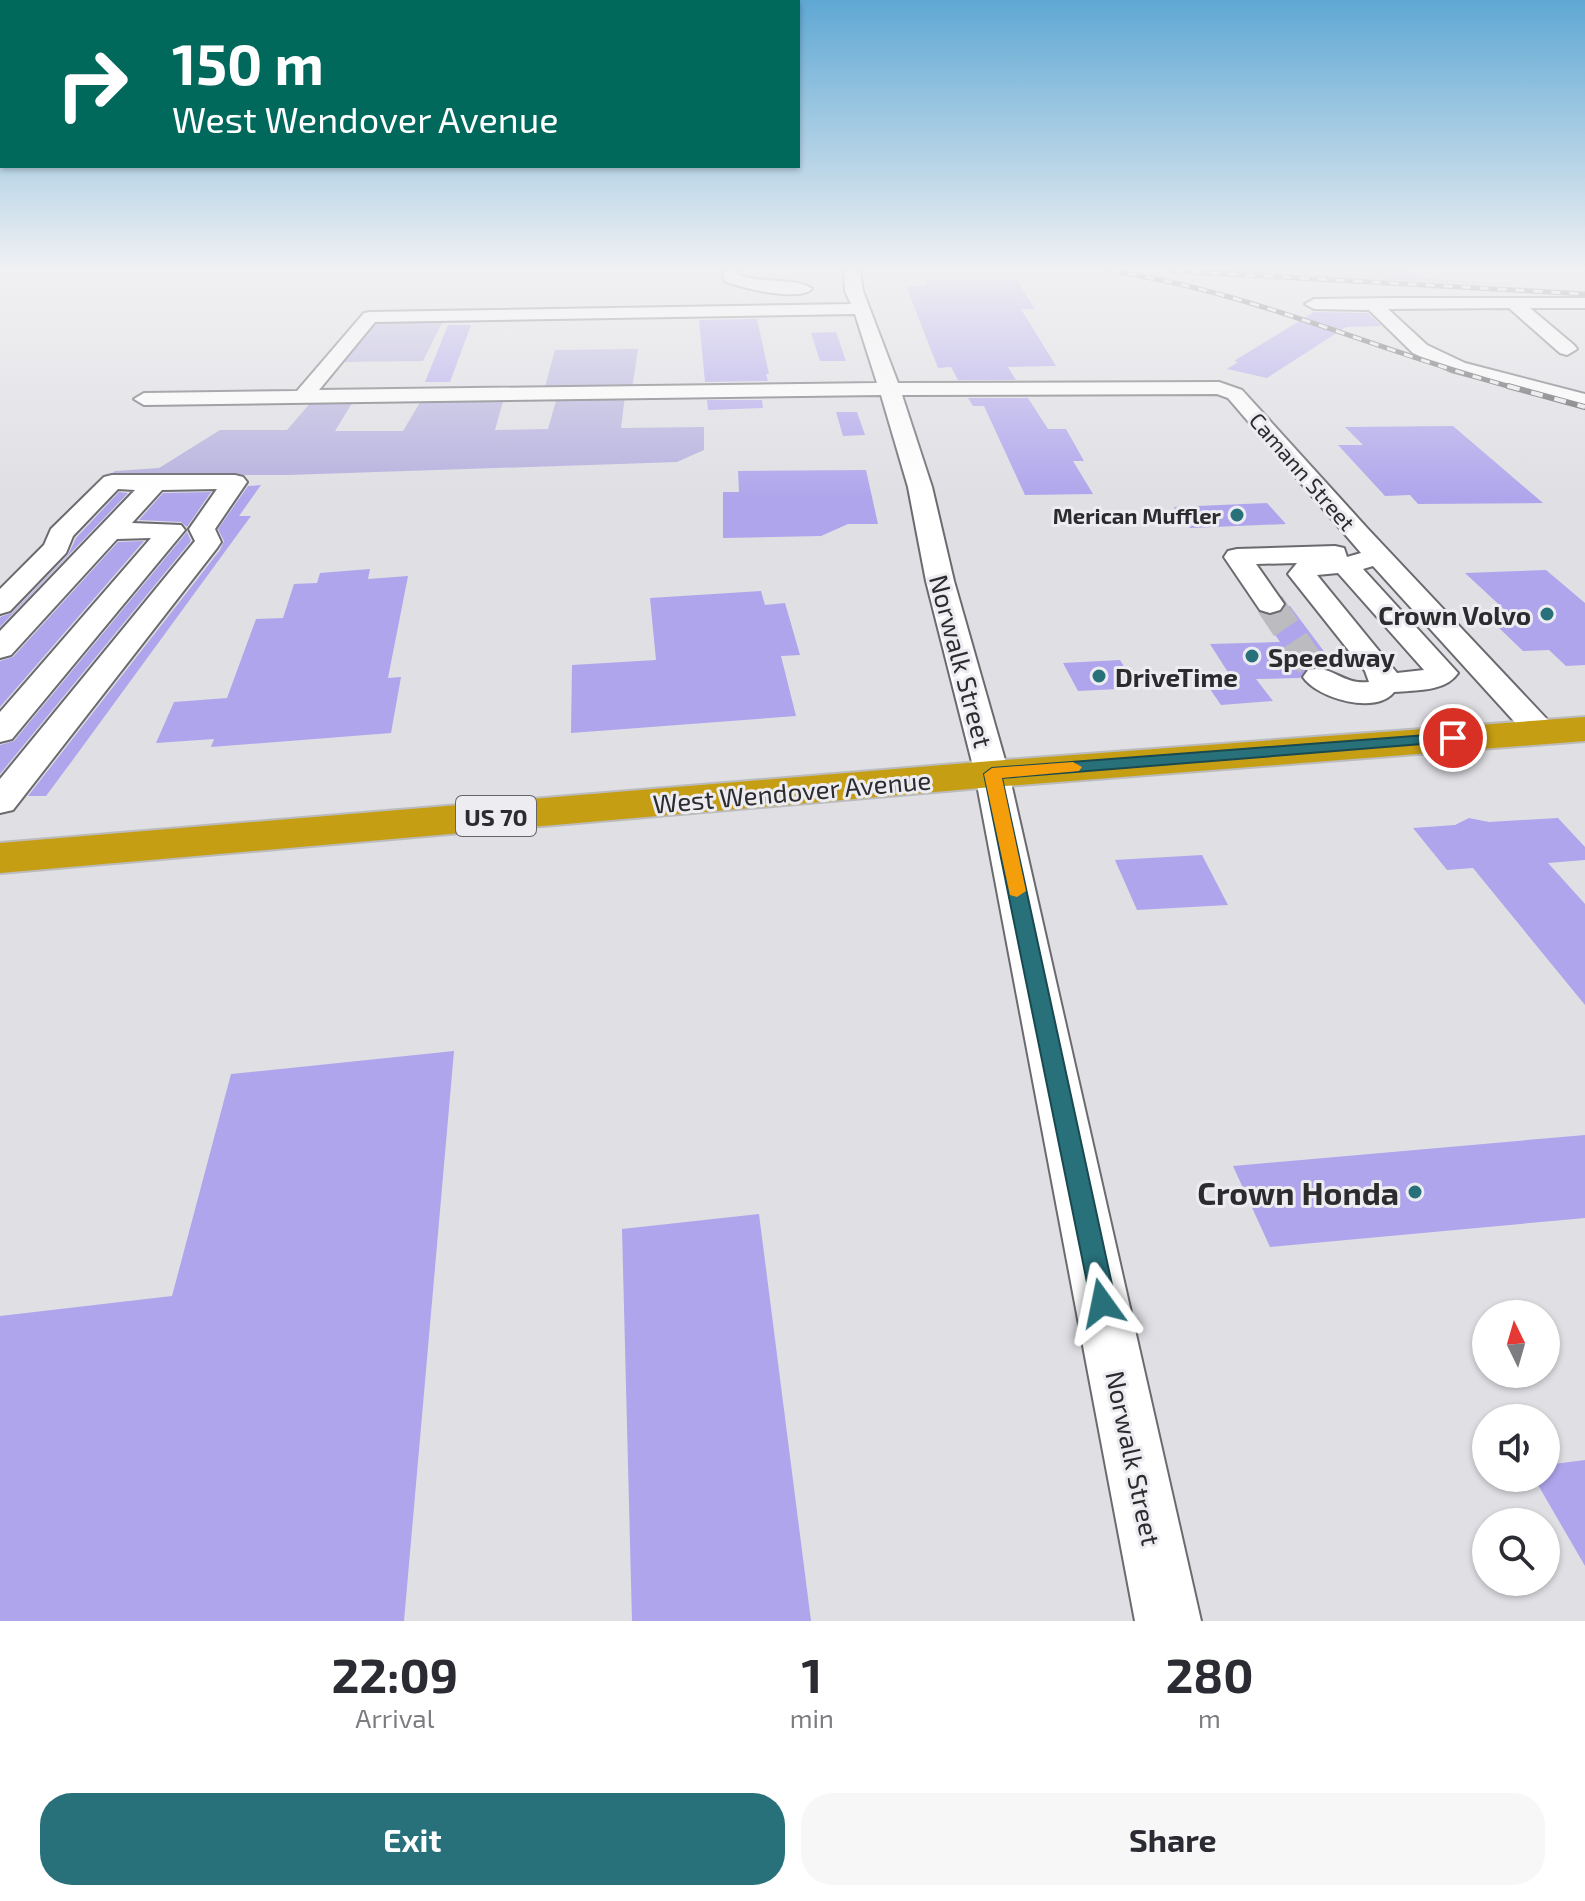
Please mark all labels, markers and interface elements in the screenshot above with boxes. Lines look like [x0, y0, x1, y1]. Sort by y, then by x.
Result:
text: 150 m [172, 29, 324, 96]
icon: right [40, 32, 144, 136]
text: West Wendover Avenue [172, 97, 559, 140]
street label: Camann Street [1245, 407, 1361, 535]
place label: Merican Muffler [1053, 502, 1222, 528]
marker: Merican Muffler [1228, 506, 1246, 524]
street label: Norwalk Street [924, 571, 1000, 751]
place label: Crown Volvo [1378, 599, 1531, 630]
marker: Crown Volvo [1538, 605, 1556, 623]
place label: Speedway [1268, 641, 1395, 673]
marker: Speedway [1243, 647, 1261, 665]
place label: DriveTime [1115, 661, 1238, 692]
marker: DriveTime [1090, 667, 1108, 685]
pin [1419, 704, 1487, 772]
icon: arrive [1431, 716, 1475, 760]
street label: West Wendover Avenue [652, 763, 932, 819]
road number: US 70 [456, 796, 536, 836]
place label: Crown Honda [1197, 1173, 1399, 1211]
marker: Crown Honda [1406, 1183, 1424, 1201]
position arrow [1060, 1261, 1144, 1345]
north arrow [1472, 1300, 1560, 1388]
map controls [1472, 1300, 1560, 1596]
street label: Norwalk Street [1100, 1368, 1168, 1548]
button: sound [1472, 1404, 1560, 1492]
button: search [1472, 1508, 1560, 1596]
text: 22:09 [331, 1645, 458, 1703]
text: 1 [801, 1645, 822, 1703]
text: 280 [1165, 1645, 1254, 1703]
text: Arrival [355, 1702, 434, 1733]
text: min [790, 1702, 834, 1733]
text: m [1198, 1702, 1221, 1733]
button: Exit [40, 1793, 785, 1885]
button: Share [801, 1793, 1545, 1885]

